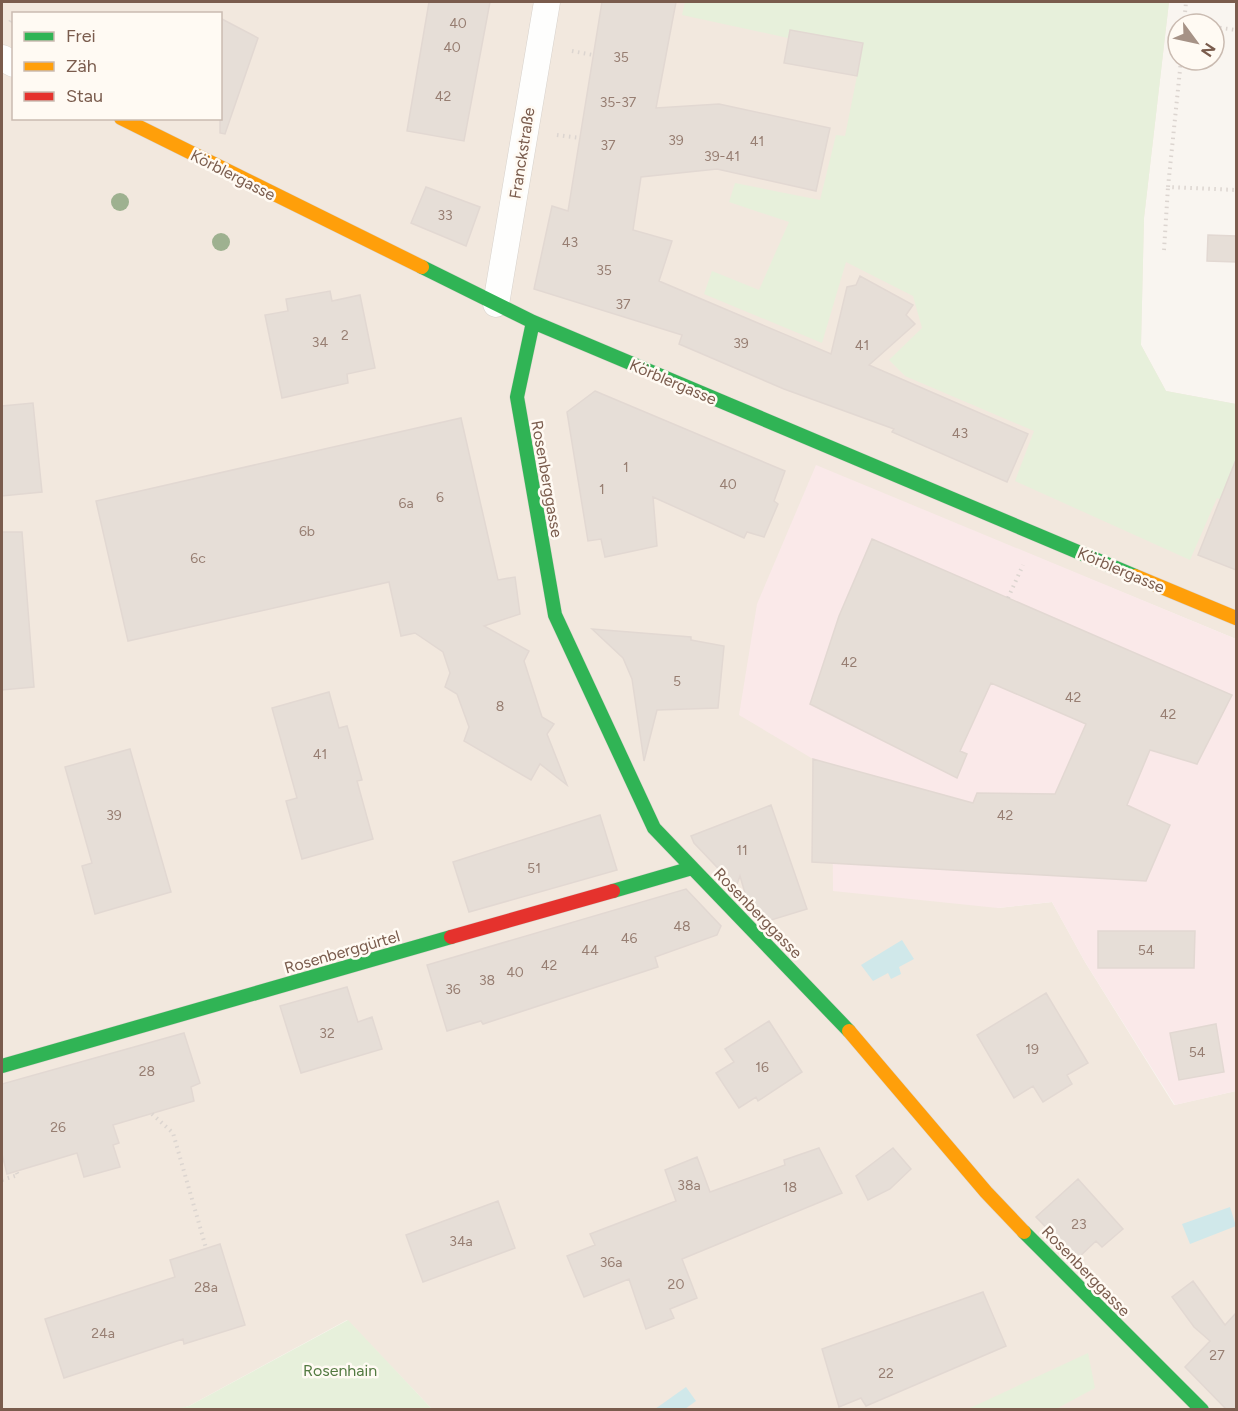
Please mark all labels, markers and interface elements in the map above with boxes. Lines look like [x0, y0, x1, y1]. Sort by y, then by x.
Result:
legend [12, 12, 222, 120]
north arrow [1166, 12, 1226, 72]
house number: 40 [449, 15, 467, 32]
text: Frei [66, 25, 96, 47]
house number: 40 [443, 39, 461, 56]
text: N [1197, 40, 1219, 60]
house number: 35 [613, 49, 629, 66]
text: Zäh [66, 55, 97, 77]
text: Stau [66, 85, 103, 107]
house number: 42 [435, 88, 451, 105]
house number: 35-37 [600, 94, 637, 111]
street label: Franckstraße [505, 106, 539, 200]
house number: 39 [668, 132, 684, 149]
house number: 41 [750, 133, 764, 150]
house number: 37 [600, 137, 616, 154]
street label: Körblergasse [187, 146, 279, 205]
house number: 39-41 [704, 148, 740, 165]
house number: 33 [437, 207, 453, 224]
house number: 43 [562, 234, 578, 251]
house number: 35 [596, 262, 612, 279]
house number: 37 [615, 296, 631, 313]
house number: 2 [341, 327, 349, 344]
house number: 34 [312, 334, 328, 351]
house number: 39 [733, 335, 749, 352]
house number: 41 [855, 337, 869, 354]
street label: Körblergasse [627, 355, 720, 409]
street label: Rosenberggasse [527, 419, 567, 539]
house number: 43 [952, 425, 968, 442]
house number: 1 [623, 459, 629, 476]
house number: 40 [719, 476, 737, 493]
house number: 1 [599, 481, 605, 498]
house number: 6 [436, 489, 444, 506]
house number: 6a [398, 495, 414, 512]
house number: 6b [299, 523, 315, 540]
street label: Körblergasse [1075, 543, 1168, 597]
house number: 6c [190, 550, 206, 567]
house number: 42 [841, 654, 857, 671]
house number: 5 [673, 673, 681, 690]
house number: 42 [1065, 689, 1081, 706]
house number: 8 [496, 698, 504, 715]
house number: 42 [1160, 706, 1176, 723]
house number: 41 [313, 746, 327, 763]
house number: 39 [106, 807, 122, 824]
house number: 42 [997, 807, 1013, 824]
house number: 11 [736, 842, 748, 859]
house number: 51 [527, 860, 541, 877]
street label: Rosenberggasse [710, 864, 806, 962]
house number: 48 [673, 918, 691, 935]
street label: Rosenberggürtel [282, 926, 402, 978]
house number: 46 [621, 930, 637, 947]
house number: 44 [581, 942, 599, 959]
house number: 54 [1138, 942, 1155, 959]
house number: 42 [541, 957, 557, 974]
house number: 40 [506, 964, 524, 981]
house number: 38 [479, 972, 495, 989]
house number: 36 [445, 981, 461, 998]
house number: 32 [319, 1025, 335, 1042]
house number: 19 [1025, 1041, 1039, 1058]
house number: 54 [1189, 1044, 1206, 1061]
house number: 16 [755, 1059, 769, 1076]
house number: 28 [139, 1063, 155, 1080]
house number: 26 [50, 1119, 66, 1136]
house number: 38a [677, 1177, 701, 1194]
house number: 18 [783, 1179, 797, 1196]
house number: 23 [1071, 1216, 1087, 1233]
street label: Rosenberggasse [1038, 1222, 1134, 1320]
house number: 34a [449, 1233, 473, 1250]
house number: 36a [600, 1254, 622, 1271]
house number: 20 [668, 1276, 684, 1293]
house number: 28a [194, 1279, 218, 1296]
house number: 24a [91, 1325, 115, 1342]
house number: 27 [1209, 1347, 1225, 1364]
park label: Rosenhain [303, 1361, 377, 1380]
house number: 22 [878, 1365, 894, 1382]

